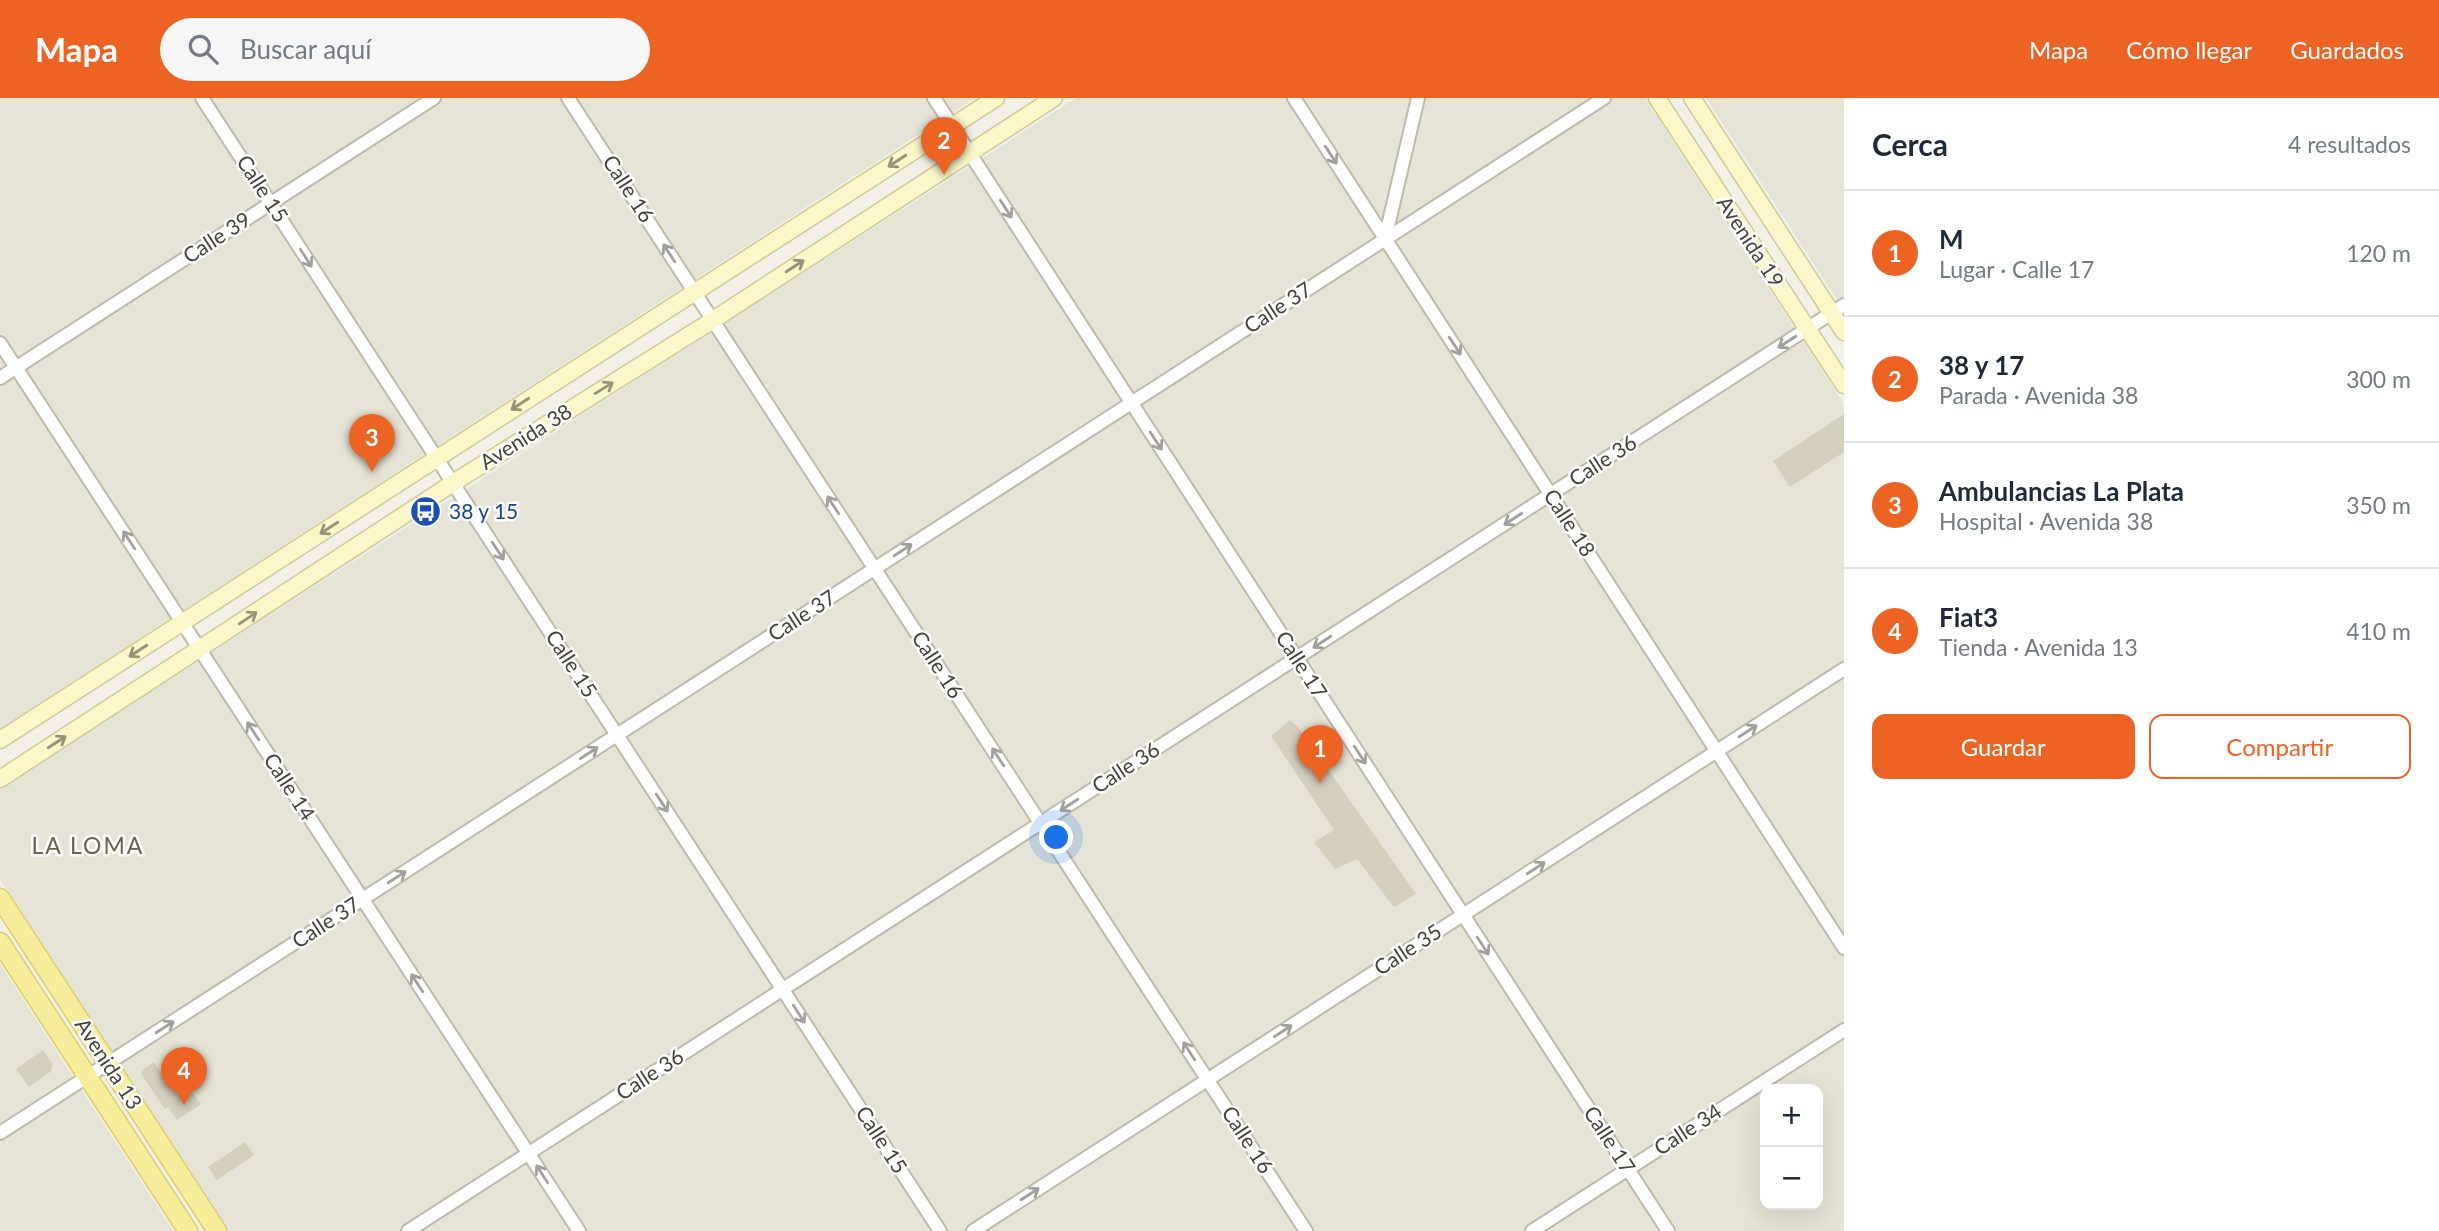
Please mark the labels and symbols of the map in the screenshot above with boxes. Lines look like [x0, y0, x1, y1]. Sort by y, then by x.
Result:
pin: 2 [921, 117, 967, 175]
one-way arrow [1325, 145, 1339, 165]
street label: Calle 15 [232, 150, 294, 227]
street label: Calle 16 [598, 150, 660, 227]
one-way arrow [888, 154, 907, 169]
street label: Avenida 19 [1713, 191, 1790, 291]
one-way arrow [999, 198, 1013, 218]
street label: Calle 39 [178, 206, 255, 268]
one-way arrow [662, 244, 677, 263]
one-way arrow [299, 248, 314, 267]
one-way arrow [785, 258, 804, 273]
street label: Calle 37 [1239, 276, 1316, 338]
one-way arrow [1448, 336, 1462, 356]
one-way arrow [1777, 336, 1797, 350]
one-way arrow [593, 381, 613, 395]
street label: Avenida 38 [475, 398, 576, 474]
one-way arrow [511, 398, 531, 412]
pin: 3 [349, 414, 395, 472]
street label: Calle 36 [1564, 429, 1641, 491]
one-way arrow [1149, 431, 1164, 450]
street label: Calle 18 [1539, 484, 1601, 561]
bus stop icon: 38 y 15 [409, 495, 443, 529]
one-way arrow [826, 496, 841, 515]
place label: 38 y 15 [449, 498, 518, 523]
one-way arrow [1504, 511, 1523, 526]
one-way arrow [320, 521, 340, 535]
one-way arrow [122, 531, 136, 551]
one-way arrow [490, 541, 505, 560]
one-way arrow [893, 543, 913, 557]
street label: Calle 37 [763, 584, 840, 646]
one-way arrow [238, 611, 257, 626]
street label: Calle 15 [541, 625, 603, 702]
street label: Calle 16 [907, 626, 969, 703]
street label: Calle 17 [1271, 626, 1333, 703]
one-way arrow [1313, 635, 1332, 649]
one-way arrow [129, 643, 148, 658]
one-way arrow [246, 722, 260, 741]
one-way arrow [1737, 724, 1757, 738]
pin: 1 [1297, 725, 1343, 783]
one-way arrow [47, 735, 67, 749]
street label: Calle 36 [1087, 736, 1164, 798]
one-way arrow [1352, 745, 1367, 764]
one-way arrow [578, 746, 598, 760]
street label: Calle 14 [259, 748, 321, 825]
one-way arrow [990, 748, 1004, 768]
one-way arrow [655, 793, 669, 813]
one-way arrow [1060, 798, 1079, 812]
your location [1039, 820, 1073, 854]
district label: LA LOMA [32, 831, 144, 859]
one-way arrow [1526, 860, 1545, 875]
one-way arrow [387, 869, 407, 883]
street label: Calle 37 [287, 891, 364, 953]
street label: Calle 35 [1369, 918, 1446, 980]
one-way arrow [1476, 936, 1491, 955]
one-way arrow [410, 974, 425, 993]
one-way arrow [793, 1004, 807, 1024]
street label: Avenida 13 [71, 1013, 148, 1113]
one-way arrow [155, 1019, 174, 1034]
one-way arrow [1273, 1024, 1292, 1038]
one-way arrow [1181, 1041, 1195, 1061]
street label: Calle 36 [611, 1043, 688, 1105]
pin: 4 [161, 1047, 207, 1105]
street label: Calle 34 [1649, 1098, 1726, 1160]
street label: Calle 15 [851, 1101, 913, 1178]
street label: Calle 16 [1217, 1101, 1279, 1178]
street label: Calle 17 [1579, 1101, 1641, 1178]
one-way arrow [534, 1165, 549, 1184]
one-way arrow [1020, 1187, 1039, 1201]

